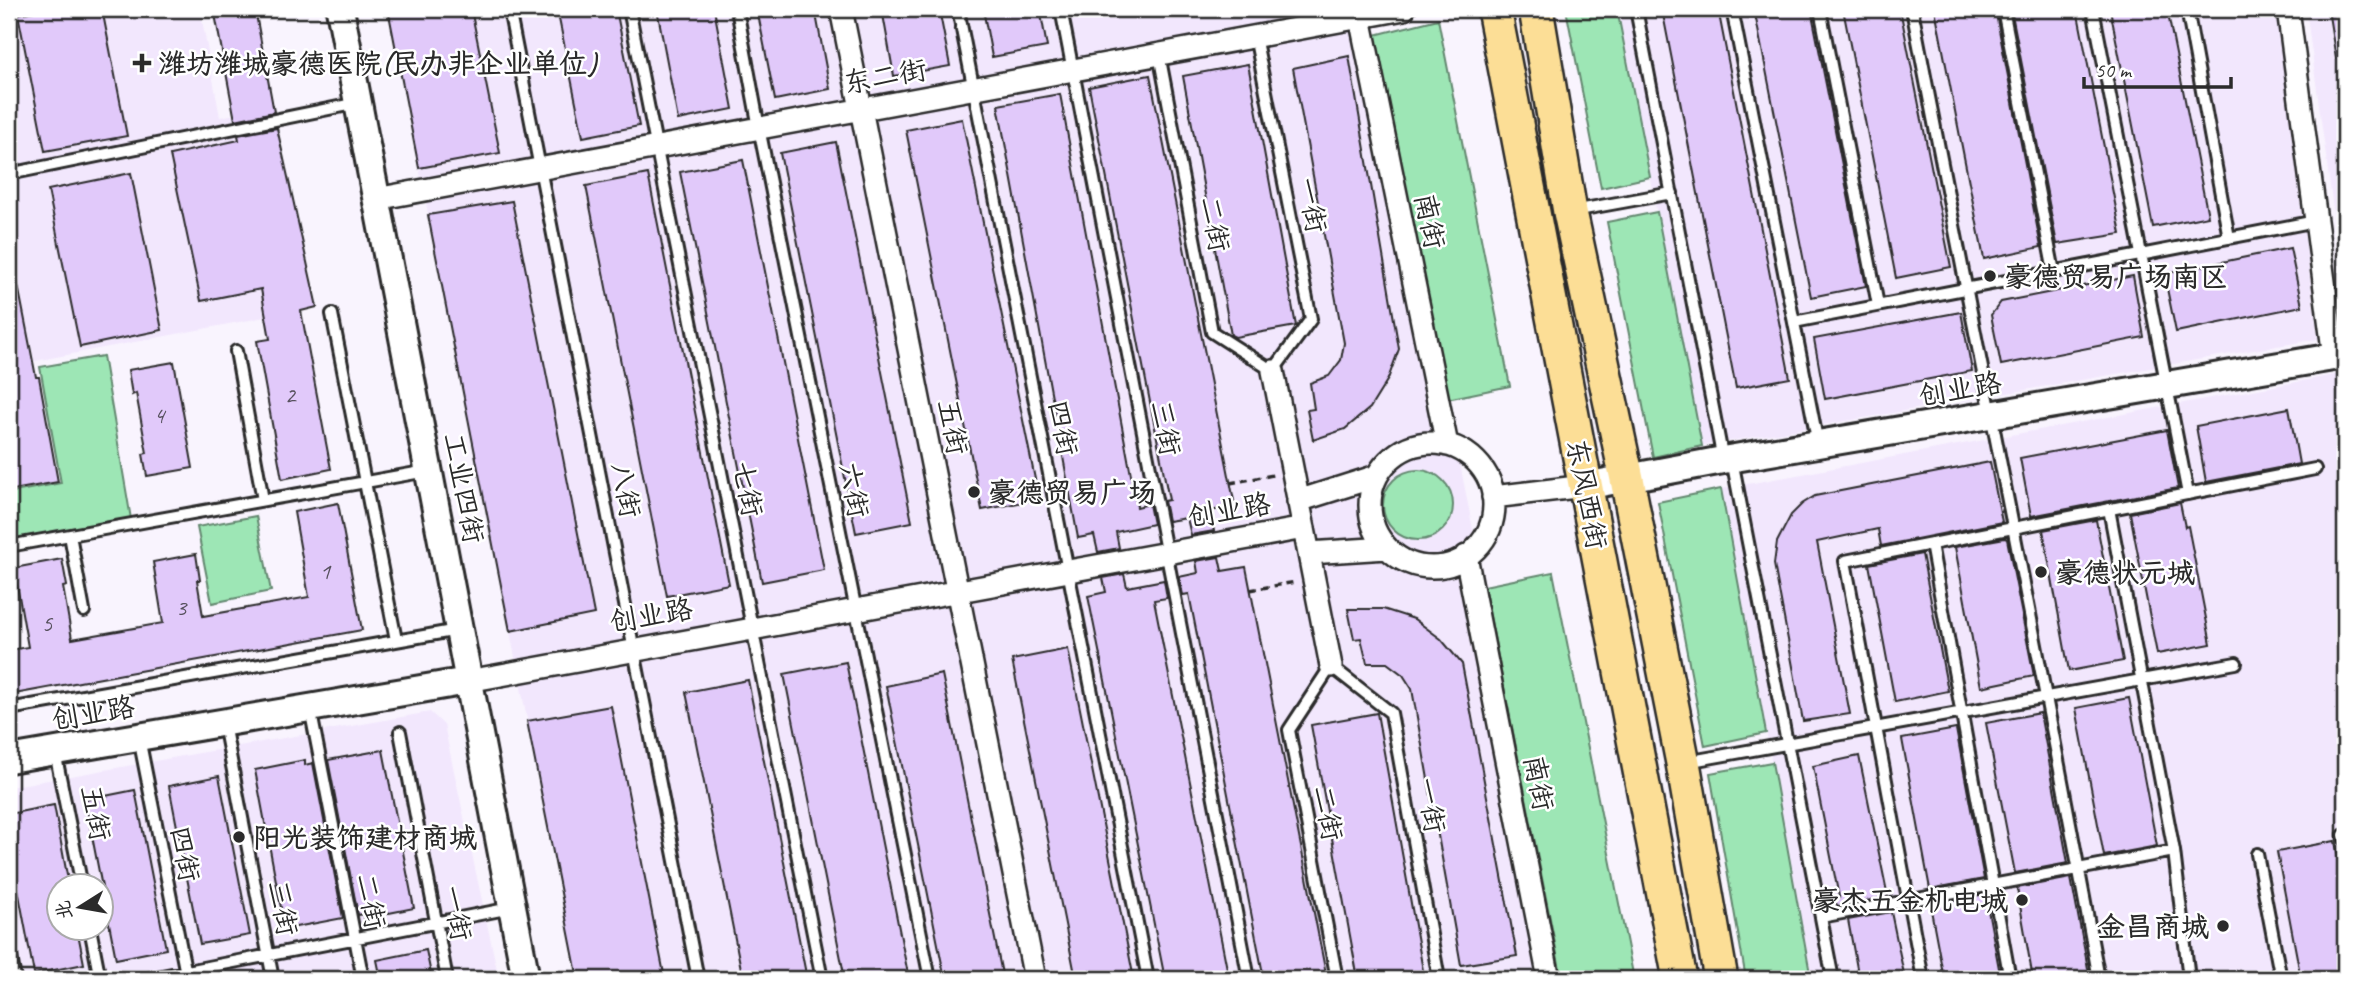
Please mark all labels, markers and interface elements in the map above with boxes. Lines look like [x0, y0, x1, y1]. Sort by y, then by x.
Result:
place label: 潍坊潍城豪德医院(民办非企业单位) [158, 46, 598, 81]
scale bar [2084, 46, 2232, 90]
street label: 东二街 [841, 51, 929, 101]
marker: 潍坊潍城豪德医院(民办非企业单位) [132, 53, 152, 73]
text: 50 m [2095, 57, 2133, 83]
street label: 一街 [1289, 174, 1335, 236]
street label: 南街 [1407, 190, 1453, 252]
street label: 二街 [1192, 193, 1238, 255]
place label: 豪德贸易广场南区 [2004, 259, 2228, 294]
marker: 豪德贸易广场南区 [1982, 268, 1998, 284]
street label: 创业路 [1916, 364, 2004, 414]
house number: 2 [285, 380, 298, 410]
street label: 五街 [930, 396, 976, 458]
street label: 四街 [1040, 397, 1086, 459]
street label: 三街 [1143, 397, 1189, 459]
house number: 4 [154, 400, 167, 430]
street label: 工业四街 [436, 430, 492, 546]
street label: 东风西街 [1559, 436, 1615, 552]
street label: 七街 [725, 458, 771, 520]
street label: 八街 [603, 459, 649, 521]
street label: 六街 [831, 459, 877, 521]
place label: 豪德贸易广场 [988, 475, 1156, 510]
marker: 豪德贸易广场 [966, 484, 982, 500]
street label: 创业路 [1185, 485, 1273, 535]
place label: 豪德状元城 [2055, 555, 2195, 590]
house number: 1 [320, 556, 332, 586]
marker: 豪德状元城 [2033, 564, 2049, 580]
street label: 创业路 [607, 590, 695, 640]
house number: 3 [176, 592, 189, 622]
house number: 5 [42, 608, 54, 638]
street label: 创业路 [49, 688, 137, 738]
street label: 南街 [1516, 752, 1562, 814]
street label: 一街 [1409, 774, 1453, 836]
street label: 五街 [73, 782, 119, 844]
street label: 二街 [1305, 782, 1351, 844]
place label: 阳光装饰建材商城 [253, 820, 477, 855]
street label: 四街 [162, 823, 208, 885]
marker: 阳光装饰建材商城 [231, 829, 247, 845]
street label: 二街 [348, 870, 394, 932]
north arrow [46, 872, 116, 942]
street label: 三街 [260, 877, 306, 939]
street label: 一街 [434, 882, 480, 944]
place label: 豪杰五金机电城 [1812, 883, 2008, 918]
marker: 豪杰五金机电城 [2014, 892, 2030, 908]
text: 北 [51, 898, 78, 922]
place label: 金昌商城 [2097, 909, 2209, 944]
marker: 金昌商城 [2215, 918, 2231, 934]

